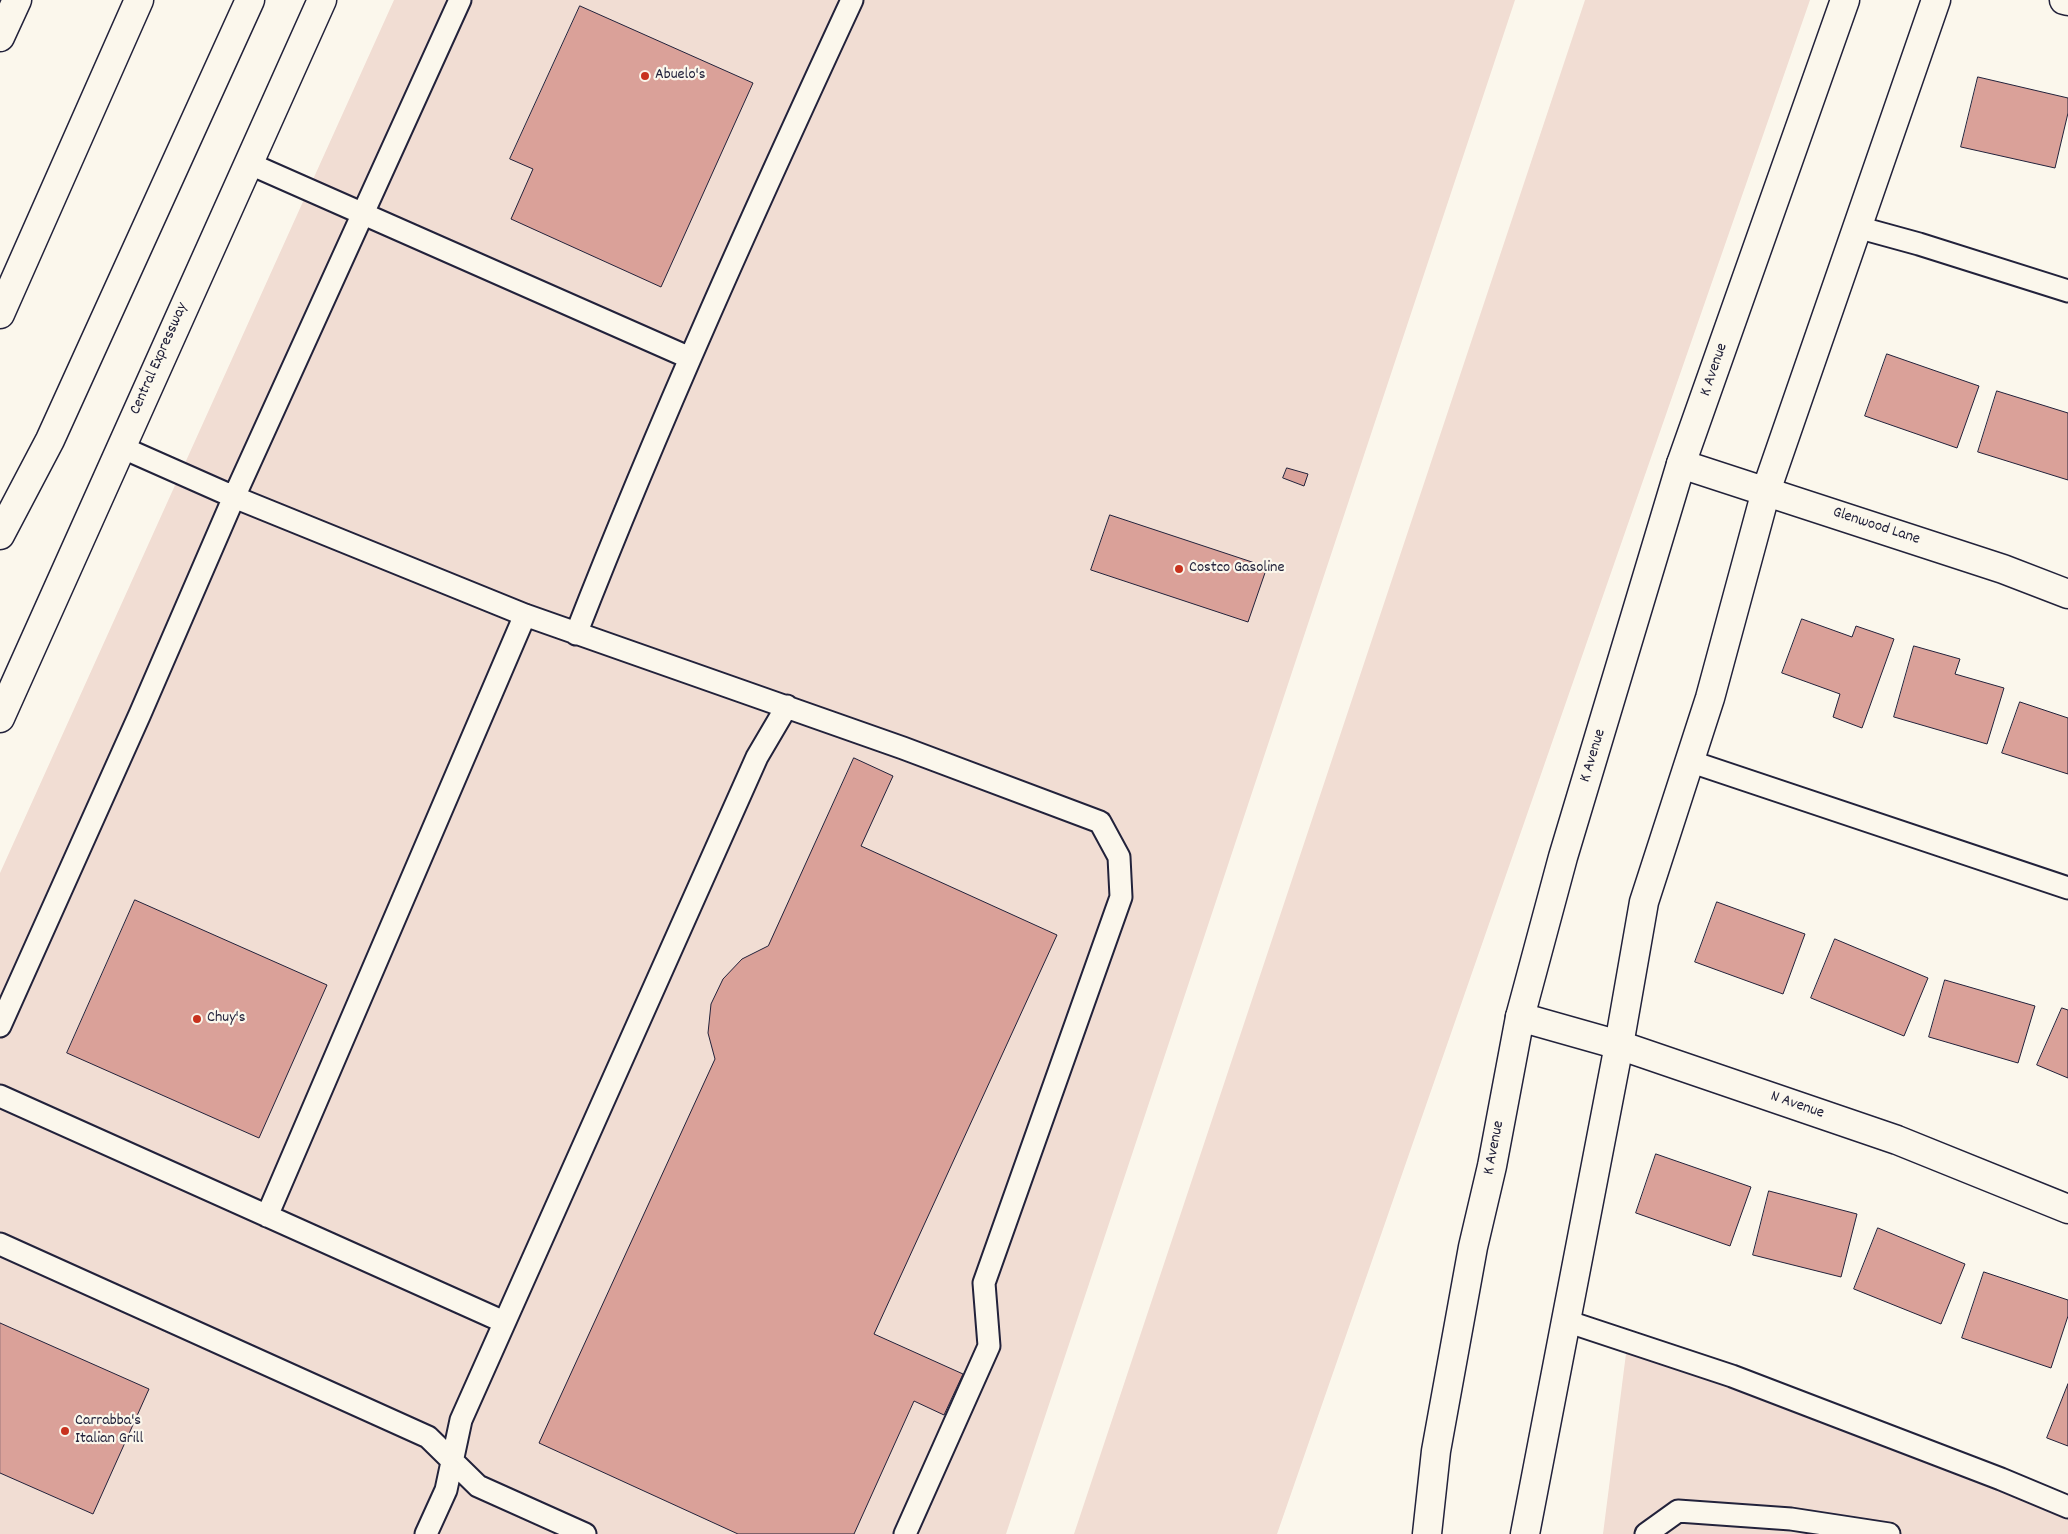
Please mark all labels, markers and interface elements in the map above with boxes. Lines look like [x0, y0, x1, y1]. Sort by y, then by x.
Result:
place label: Abuelo's [655, 66, 705, 86]
marker: Abuelo's [639, 70, 651, 82]
street label: Central Expressway [127, 300, 193, 418]
street label: K Avenue [1697, 341, 1733, 399]
street label: Glenwood Lane [1830, 504, 1922, 550]
place label: Costco Gasoline [1189, 559, 1284, 579]
marker: Costco Gasoline [1173, 563, 1185, 575]
street label: K Avenue [1577, 727, 1611, 785]
place label: Chuy's [207, 1009, 245, 1029]
marker: Chuy's [191, 1013, 203, 1025]
street label: N Avenue [1768, 1088, 1826, 1124]
street label: K Avenue [1480, 1119, 1510, 1177]
place label: Carrabba's Italian Grill [75, 1412, 143, 1450]
marker: Carrabba's Italian Grill [59, 1425, 71, 1437]

